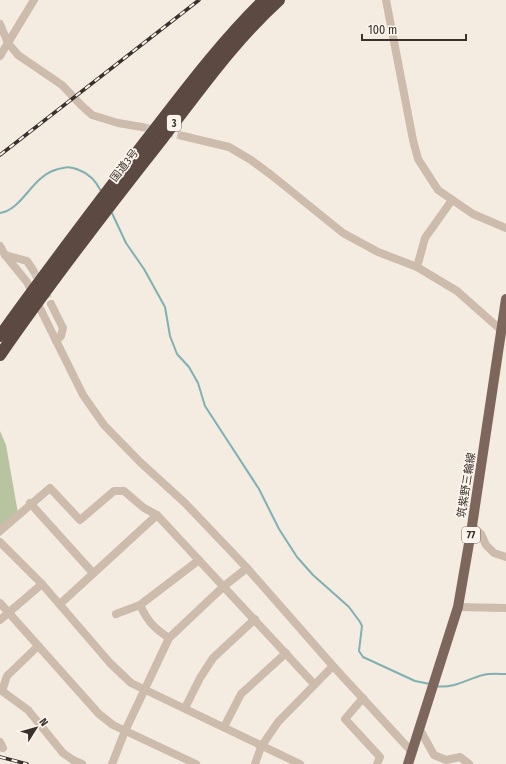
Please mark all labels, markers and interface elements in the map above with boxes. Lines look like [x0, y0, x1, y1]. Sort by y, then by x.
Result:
scale bar [362, 16, 466, 42]
text: 100 m [368, 23, 397, 37]
road number: 3 [167, 115, 181, 131]
street label: 国道3号 [108, 146, 141, 184]
street label: 筑紫野三輪線 [455, 451, 478, 519]
road number: 77 [462, 527, 480, 543]
north arrow [16, 708, 56, 748]
text: N [36, 716, 51, 729]

